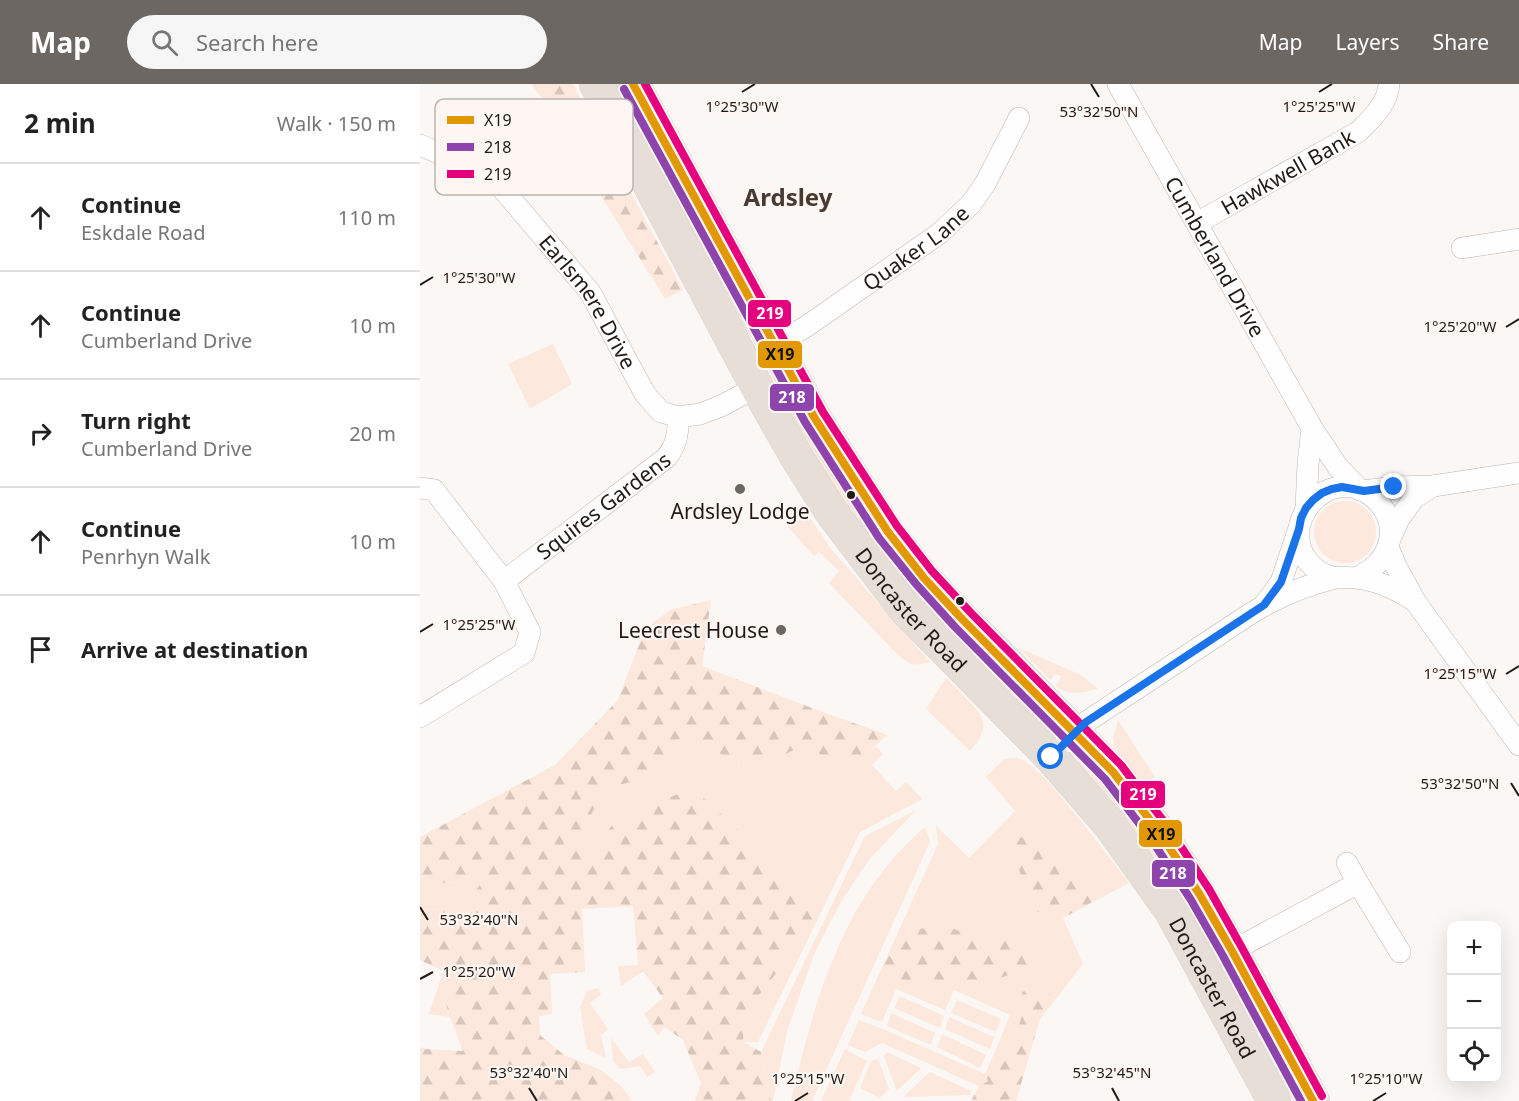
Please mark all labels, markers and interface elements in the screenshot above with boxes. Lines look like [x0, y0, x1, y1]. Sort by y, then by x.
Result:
search box [127, 15, 547, 69]
text: Map [30, 23, 91, 61]
icon: search [148, 26, 181, 59]
text: Search here [196, 27, 318, 57]
text: Map [1259, 28, 1303, 56]
text: Layers [1336, 28, 1400, 56]
text: Share [1433, 28, 1489, 56]
text: 1°25'30"W [705, 96, 779, 116]
text: 1°25'25"W [1282, 96, 1356, 116]
legend [435, 99, 633, 195]
text: 53°32'50"N [1060, 101, 1138, 121]
text: 2 min [24, 105, 96, 141]
text: X19 [484, 109, 512, 131]
text: Walk · 150 m [277, 110, 396, 137]
street label: Hawkwell Bank [1216, 122, 1360, 221]
text: 218 [484, 136, 511, 158]
text: 219 [484, 163, 511, 185]
street label: Cumberland Drive [1159, 171, 1272, 342]
district label: Ardsley [744, 180, 833, 213]
text: Continue [81, 189, 181, 219]
street label: Quaker Lane [857, 199, 975, 297]
icon: ahead [24, 201, 57, 234]
text: 110 m [338, 204, 396, 231]
text: Eskdale Road [81, 219, 206, 246]
street label: Earlsmere Drive [533, 229, 643, 374]
text: 1°25'30"W [442, 267, 516, 287]
text: Continue [81, 297, 181, 327]
line badge: 219 [747, 299, 792, 328]
text: 219 [756, 302, 784, 324]
icon: ahead [24, 309, 57, 342]
text: 10 m [349, 312, 396, 339]
text: 1°25'20"W [1423, 316, 1497, 336]
text: Cumberland Drive [81, 327, 252, 354]
line badge: X19 [757, 340, 803, 369]
text: X19 [765, 343, 795, 365]
line badge: 218 [769, 383, 815, 412]
text: 218 [778, 386, 806, 408]
text: Turn right [81, 405, 191, 435]
icon: right [24, 417, 57, 450]
text: 20 m [349, 420, 396, 447]
text: Cumberland Drive [81, 435, 252, 462]
street label: Squires Gardens [531, 445, 676, 566]
route end [1380, 473, 1406, 499]
marker: Ardsley Lodge [733, 482, 747, 496]
unlabelled marker [845, 489, 857, 501]
place label: Ardsley Lodge [670, 497, 810, 525]
text: Continue [81, 513, 181, 543]
icon: ahead [24, 525, 57, 558]
text: 10 m [349, 528, 396, 555]
street label: Doncaster Road [849, 542, 973, 678]
text: Penrhyn Walk [81, 543, 210, 570]
unlabelled marker [954, 595, 966, 607]
text: 1°25'25"W [442, 614, 516, 634]
place label: Leecrest House [618, 616, 769, 644]
marker: Leecrest House [774, 623, 788, 637]
icon: arrive [24, 633, 57, 666]
text: Arrive at destination [81, 634, 308, 664]
text: 1°25'15"W [1423, 663, 1497, 683]
route start [1037, 743, 1063, 769]
text: 53°32'50"N [1421, 773, 1499, 793]
line badge: 219 [1120, 780, 1166, 809]
text: 219 [1129, 783, 1157, 805]
line badge: X19 [1138, 819, 1183, 848]
text: X19 [1146, 823, 1176, 845]
line badge: 218 [1151, 859, 1196, 888]
text: 218 [1159, 862, 1187, 884]
text: 53°32'40"N [440, 909, 518, 929]
street label: Doncaster Road [1163, 912, 1262, 1063]
map controls [1447, 921, 1501, 1083]
button: + [1447, 921, 1501, 975]
text: 1°25'20"W [442, 961, 516, 981]
button: − [1447, 975, 1501, 1029]
button: locate [1447, 1029, 1501, 1083]
text: 53°32'40"N [490, 1062, 568, 1082]
text: 53°32'45"N [1073, 1062, 1151, 1082]
text: 1°25'15"W [771, 1068, 845, 1088]
text: 1°25'10"W [1349, 1068, 1423, 1088]

